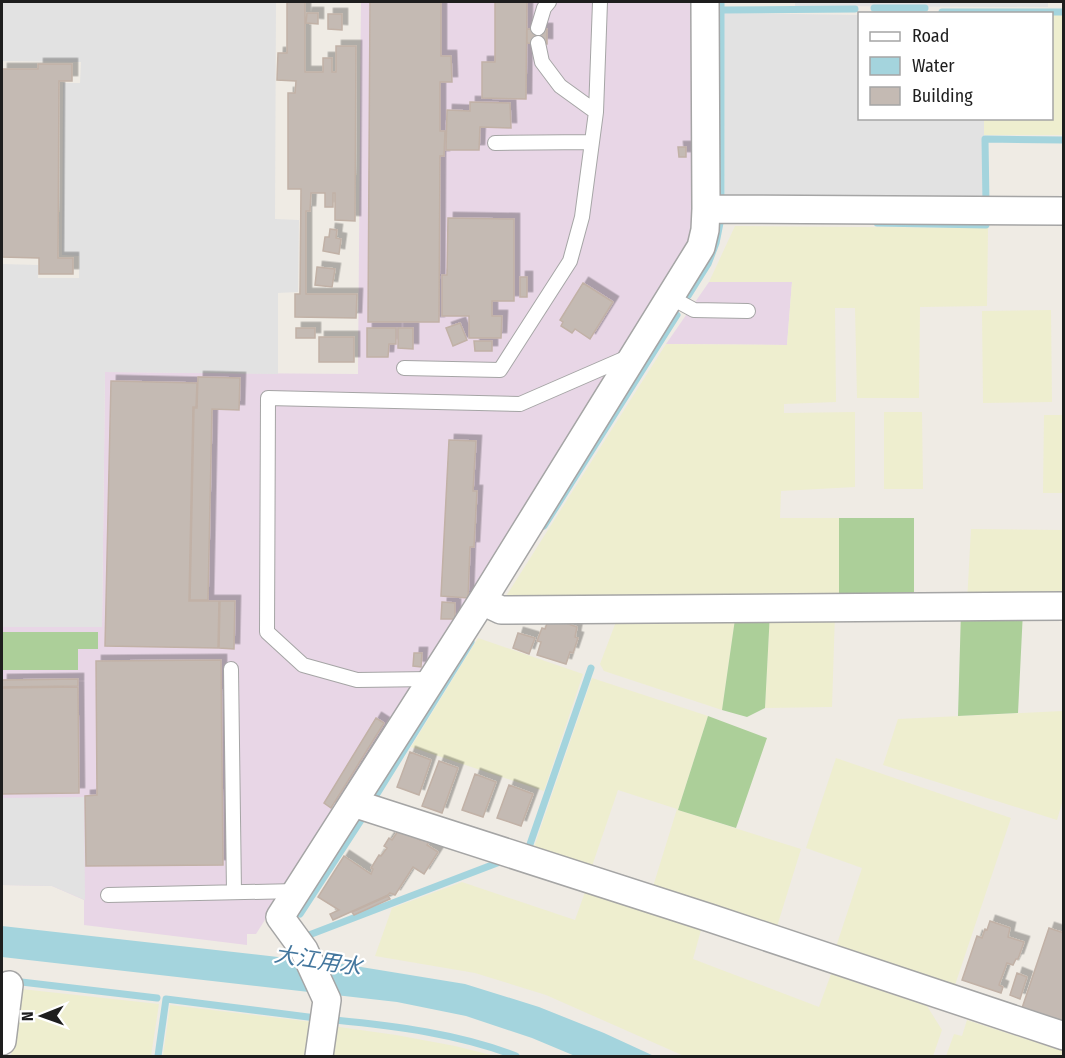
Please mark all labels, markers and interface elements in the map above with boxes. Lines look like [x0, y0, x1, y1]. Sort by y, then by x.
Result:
legend [858, 12, 1053, 120]
text: Road [912, 25, 949, 47]
text: Water [912, 55, 955, 77]
text: Building [912, 85, 973, 107]
water label: 大江用水 [272, 940, 365, 981]
north arrow [12, 986, 72, 1046]
text: N [18, 1011, 37, 1021]

